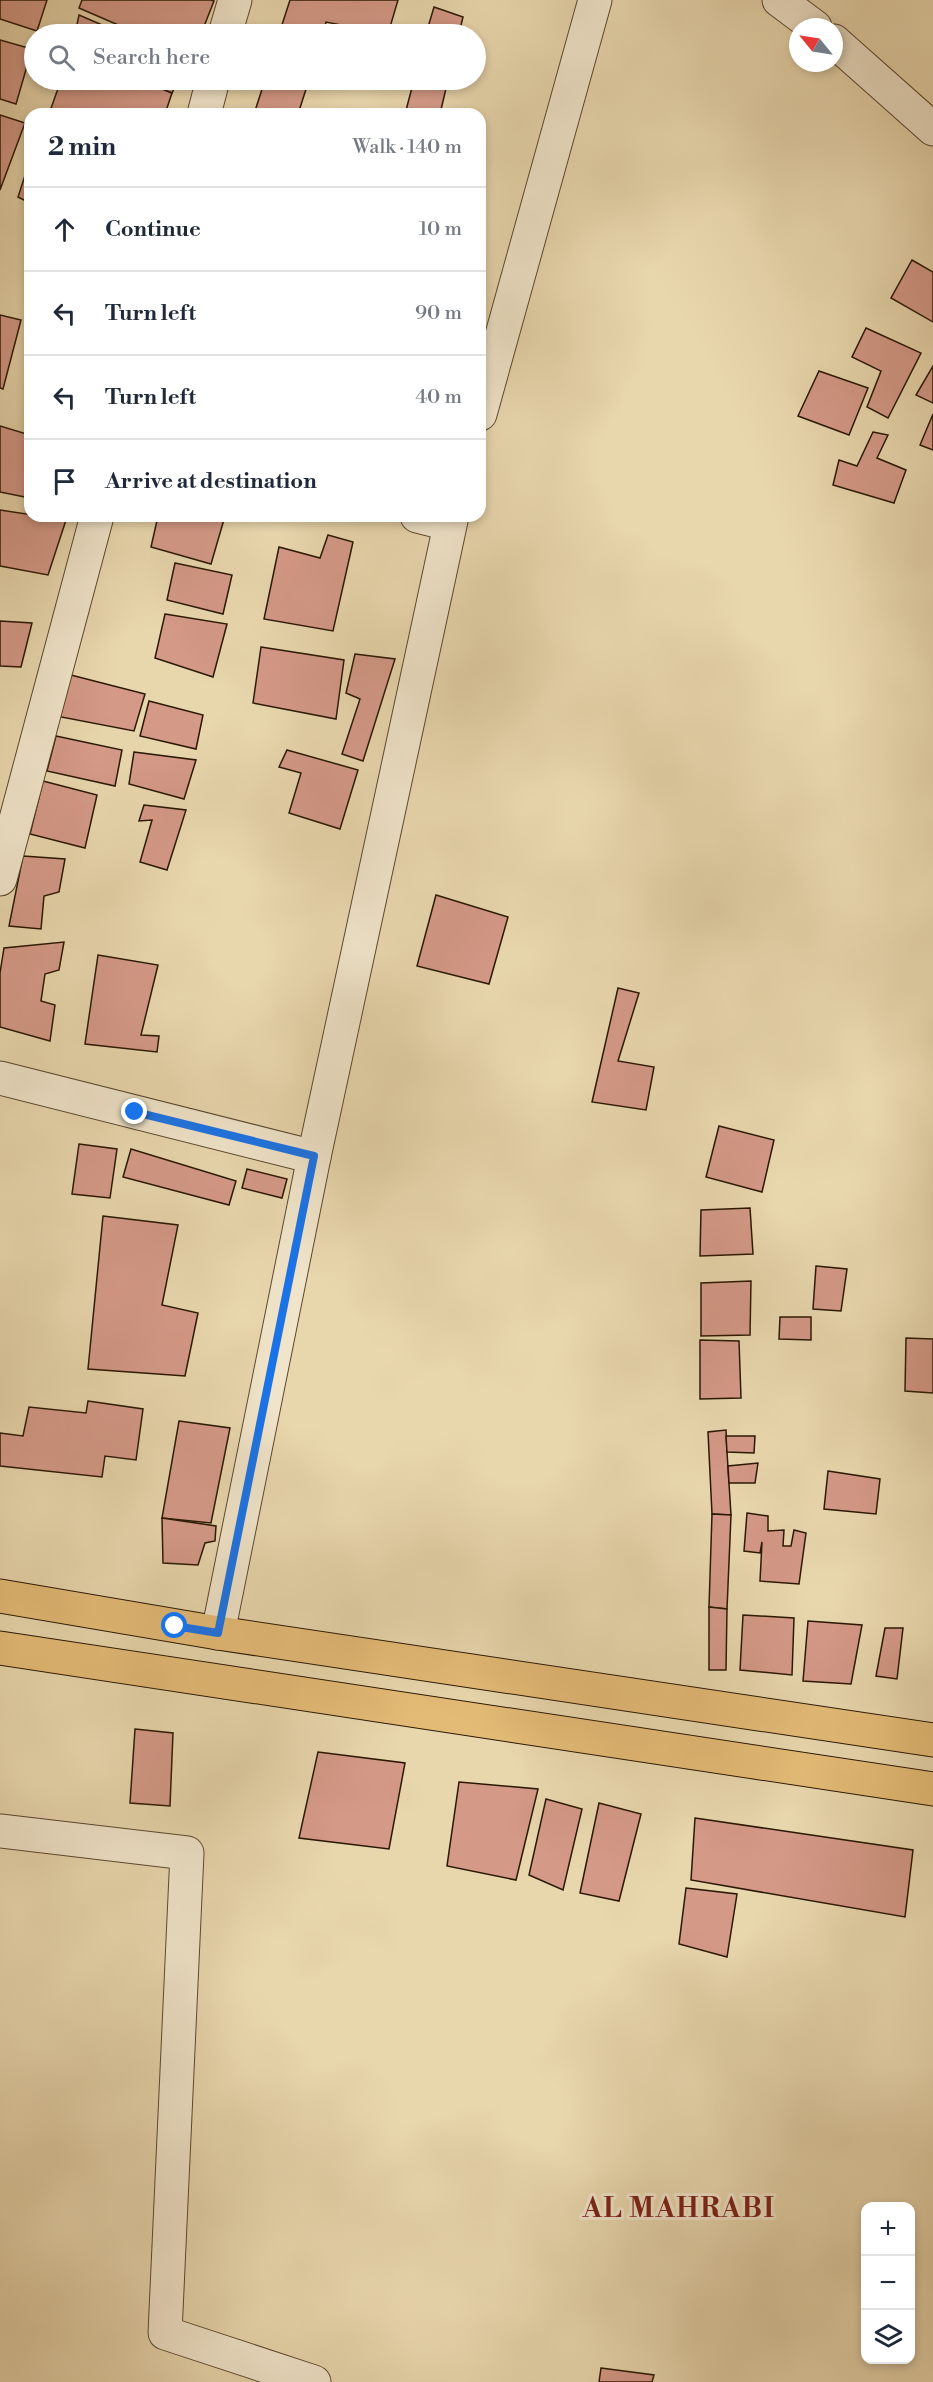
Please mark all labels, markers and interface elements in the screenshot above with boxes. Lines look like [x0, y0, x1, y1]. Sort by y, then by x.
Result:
north arrow [789, 18, 843, 72]
search box [24, 24, 486, 90]
icon: search [45, 41, 78, 74]
text: Search here [93, 44, 210, 71]
text: 2 min [48, 131, 116, 163]
text: Walk · 140 m [352, 135, 462, 160]
icon: ahead [48, 213, 81, 246]
text: Continue [105, 216, 201, 243]
text: 10 m [419, 217, 462, 242]
icon: left [48, 297, 81, 330]
text: Turn left [105, 300, 196, 327]
text: 90 m [415, 301, 462, 326]
icon: left [48, 381, 81, 414]
text: Turn left [105, 384, 196, 411]
text: 40 m [415, 385, 462, 410]
icon: arrive [48, 465, 81, 498]
text: Arrive at destination [105, 468, 317, 495]
route end [121, 1098, 147, 1124]
route start [161, 1612, 187, 1638]
district label: AL MAHRABI [582, 2192, 775, 2226]
map controls [861, 2202, 915, 2364]
button: + [861, 2202, 915, 2256]
button: − [861, 2256, 915, 2310]
button: layers [861, 2310, 915, 2364]

